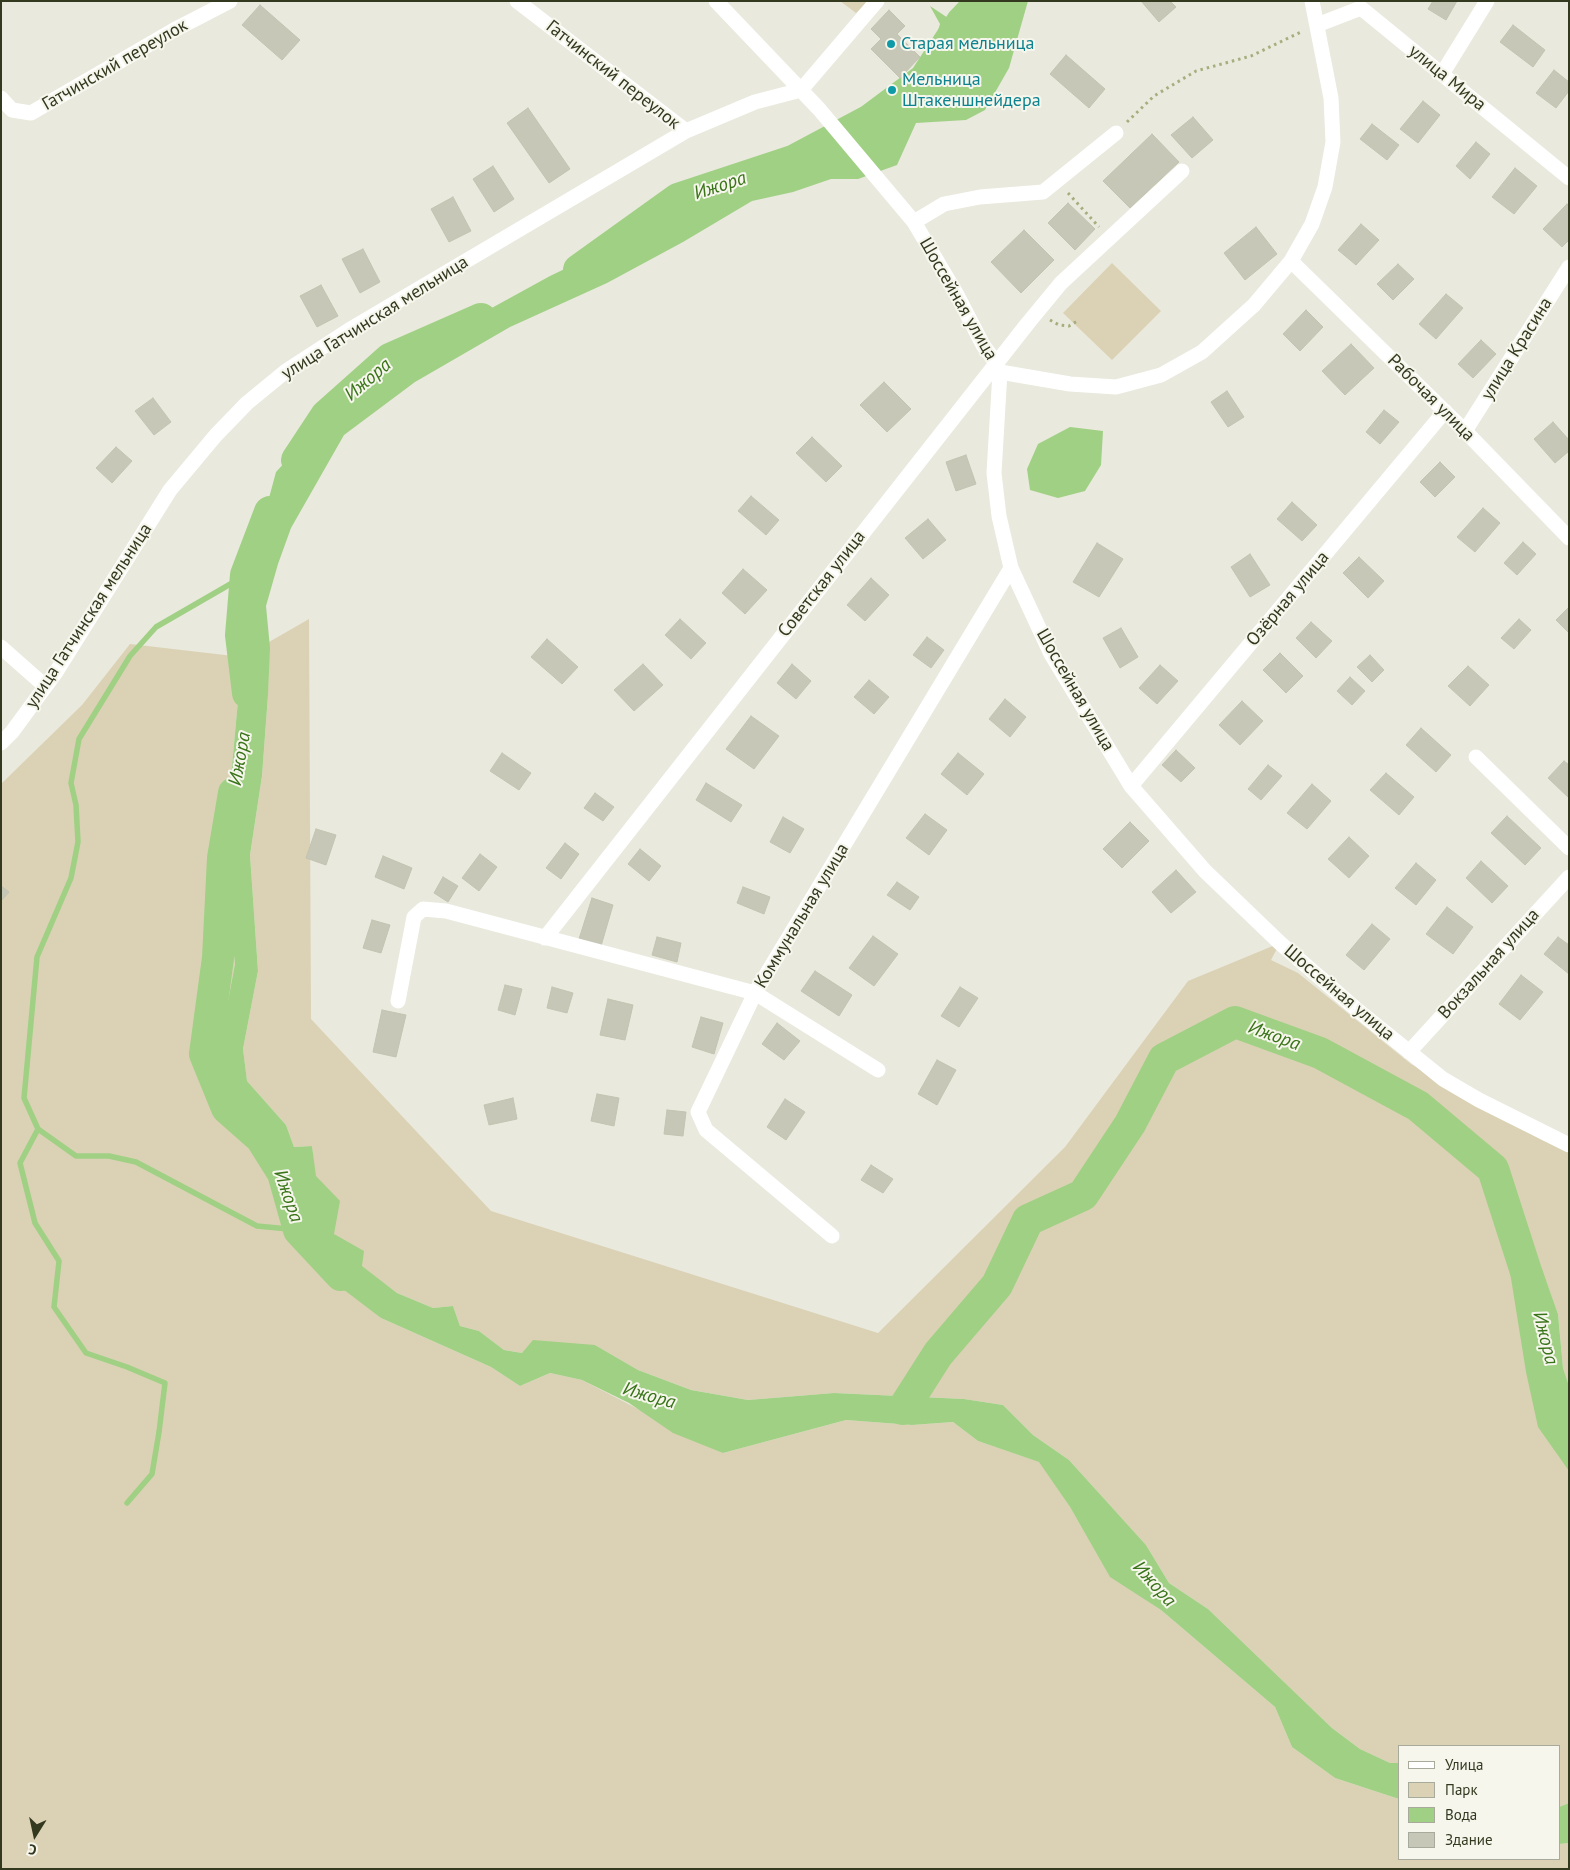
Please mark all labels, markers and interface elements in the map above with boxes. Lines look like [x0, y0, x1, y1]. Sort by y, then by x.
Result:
street label: Гатчинский переулок [38, 15, 192, 115]
street label: Гатчинский переулок [542, 16, 684, 134]
place label: Старая мельница [901, 33, 1034, 55]
marker: Старая мельница [885, 38, 897, 50]
street label: улица Мира [1404, 40, 1490, 116]
place label: Мельница Штакеншнейдера [902, 69, 1041, 112]
marker: Мельница Штакеншнейдера [886, 84, 898, 96]
water label: Ижора [691, 167, 749, 205]
street label: Шоссейная улица [914, 234, 1002, 364]
street label: улица Гатчинская мельница [278, 252, 472, 384]
street label: улица Красина [1477, 294, 1557, 404]
street label: Рабочая улица [1383, 350, 1479, 446]
water label: Ижора [340, 354, 396, 406]
street label: улица Гатчинская мельница [21, 519, 157, 713]
street label: Советская улица [774, 526, 870, 642]
street label: Озёрная улица [1242, 547, 1334, 651]
street label: Шоссейная улица [1031, 625, 1119, 755]
water label: Ижора [224, 731, 256, 787]
street label: Коммунальная улица [750, 840, 854, 992]
street label: Вокзальная улица [1434, 904, 1544, 1024]
street label: Шоссейная улица [1279, 940, 1399, 1046]
water label: Ижора [1245, 1016, 1303, 1056]
water label: Ижора [268, 1167, 308, 1225]
water label: Ижора [1527, 1309, 1563, 1367]
water label: Ижора [620, 1378, 678, 1414]
water label: Ижора [1128, 1556, 1180, 1612]
legend [1398, 1745, 1560, 1860]
text: Улица [1445, 1755, 1483, 1774]
text: Парк [1445, 1780, 1478, 1799]
text: Вода [1445, 1805, 1477, 1824]
north arrow [10, 1810, 60, 1860]
text: Здание [1445, 1830, 1493, 1849]
text: С [27, 1840, 38, 1859]

